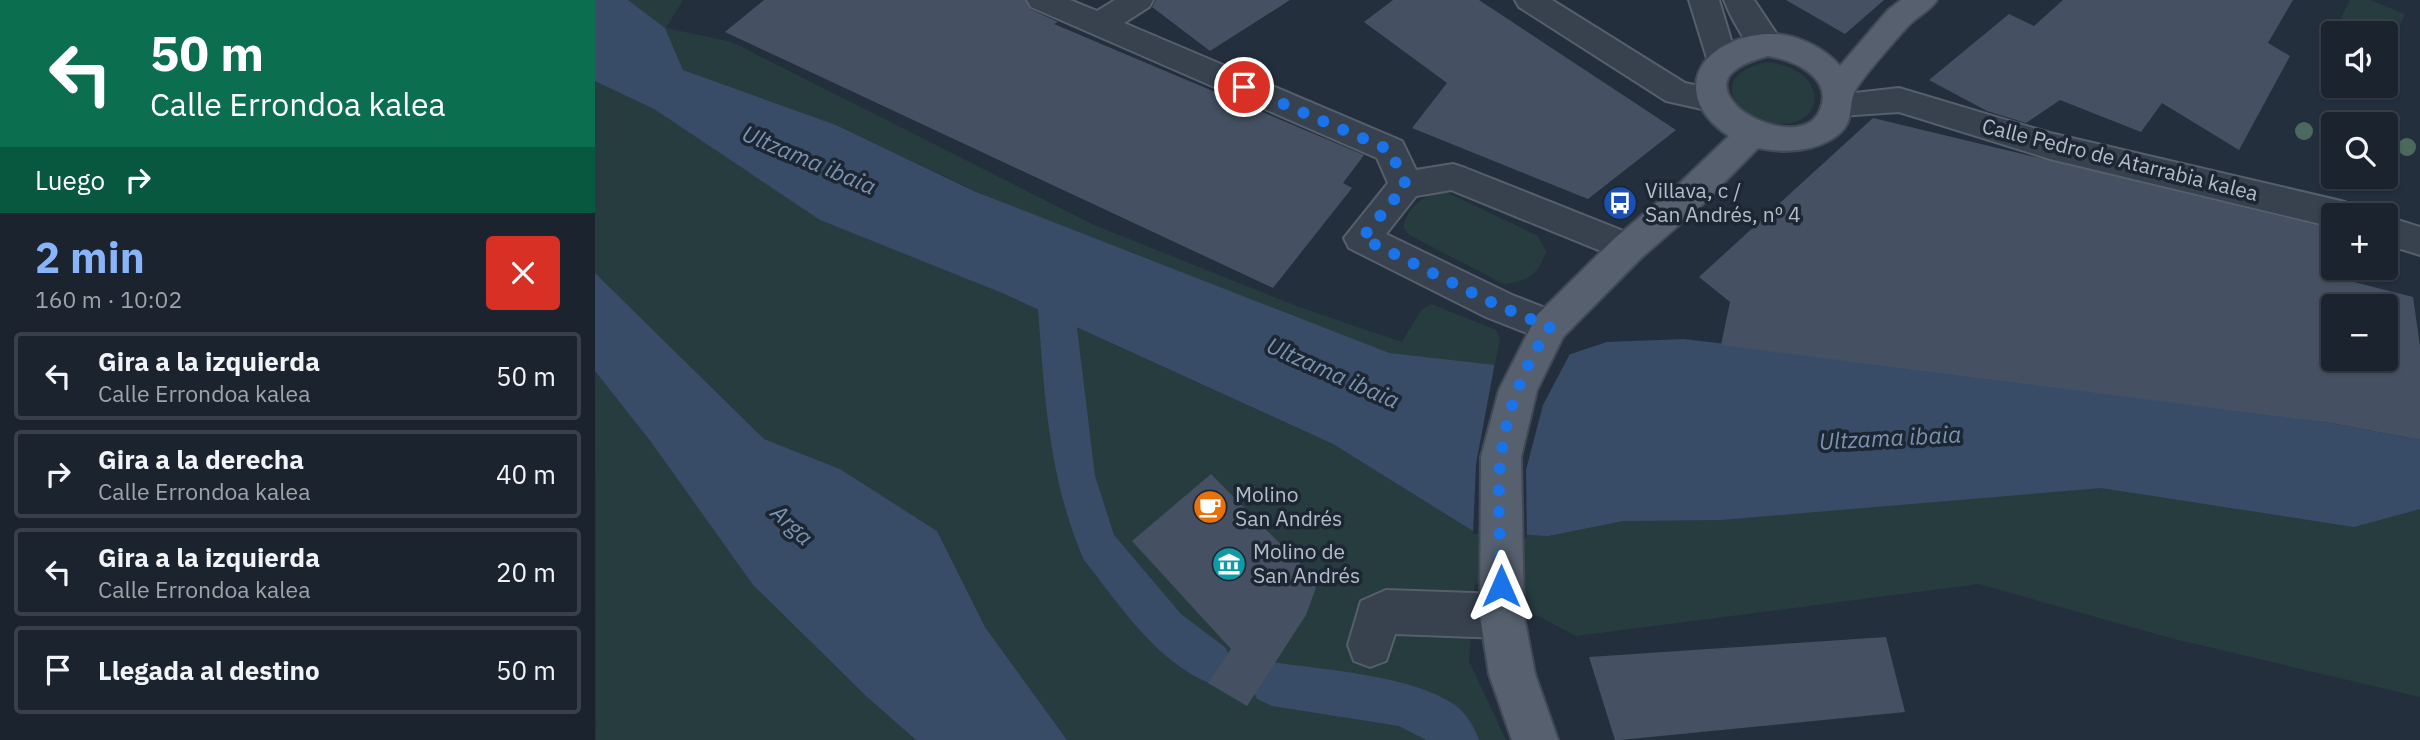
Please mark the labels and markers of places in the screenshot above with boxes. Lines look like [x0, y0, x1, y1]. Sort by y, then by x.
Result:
pin [1214, 57, 1274, 117]
place label: Villava, c / San Andrés, nº 4 [1645, 176, 1801, 228]
bus stop icon: Villava, c / San Andrés, nº 4 [1601, 184, 1639, 222]
place label: Molino San Andrés [1235, 480, 1342, 532]
cafe icon: Molino San Andrés [1191, 488, 1229, 526]
place label: Molino de San Andrés [1253, 537, 1360, 589]
museum icon: Molino de San Andrés [1210, 545, 1248, 583]

